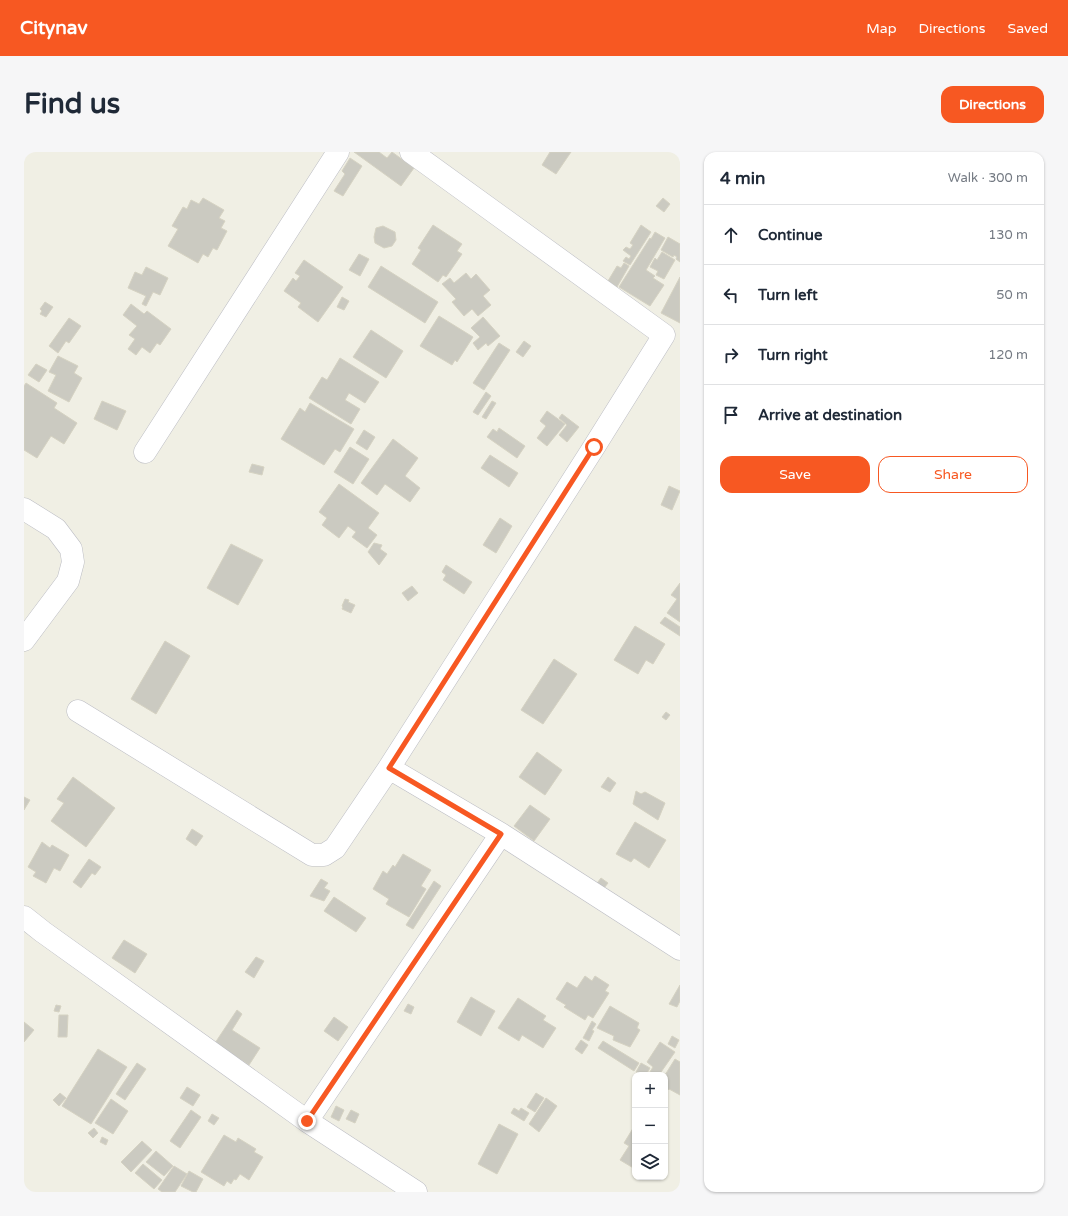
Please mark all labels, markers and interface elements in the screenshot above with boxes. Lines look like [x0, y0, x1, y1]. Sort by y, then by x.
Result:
text: Citynav [20, 17, 87, 39]
text: Map [866, 20, 897, 37]
text: Directions [919, 20, 986, 37]
text: Saved [1008, 20, 1048, 37]
button: Directions [941, 86, 1044, 123]
text: Find us [24, 87, 120, 121]
text: 4 min [720, 168, 765, 189]
text: Walk · 300 m [948, 170, 1028, 186]
icon: ahead [720, 224, 742, 246]
text: Continue [758, 226, 822, 244]
text: 130 m [988, 227, 1028, 243]
icon: left [720, 284, 742, 306]
text: Turn left [758, 286, 818, 304]
text: 50 m [996, 287, 1028, 303]
icon: right [720, 344, 742, 366]
text: Turn right [758, 346, 828, 364]
text: 120 m [988, 347, 1028, 363]
icon: arrive [720, 404, 742, 426]
text: Arrive at destination [758, 406, 902, 424]
route start [585, 438, 603, 456]
button: Save [720, 456, 870, 493]
button: Share [878, 456, 1028, 493]
map controls [632, 1072, 668, 1180]
button: + [632, 1072, 668, 1108]
button: − [632, 1108, 668, 1144]
route end [298, 1112, 316, 1130]
button: layers [632, 1144, 668, 1180]

